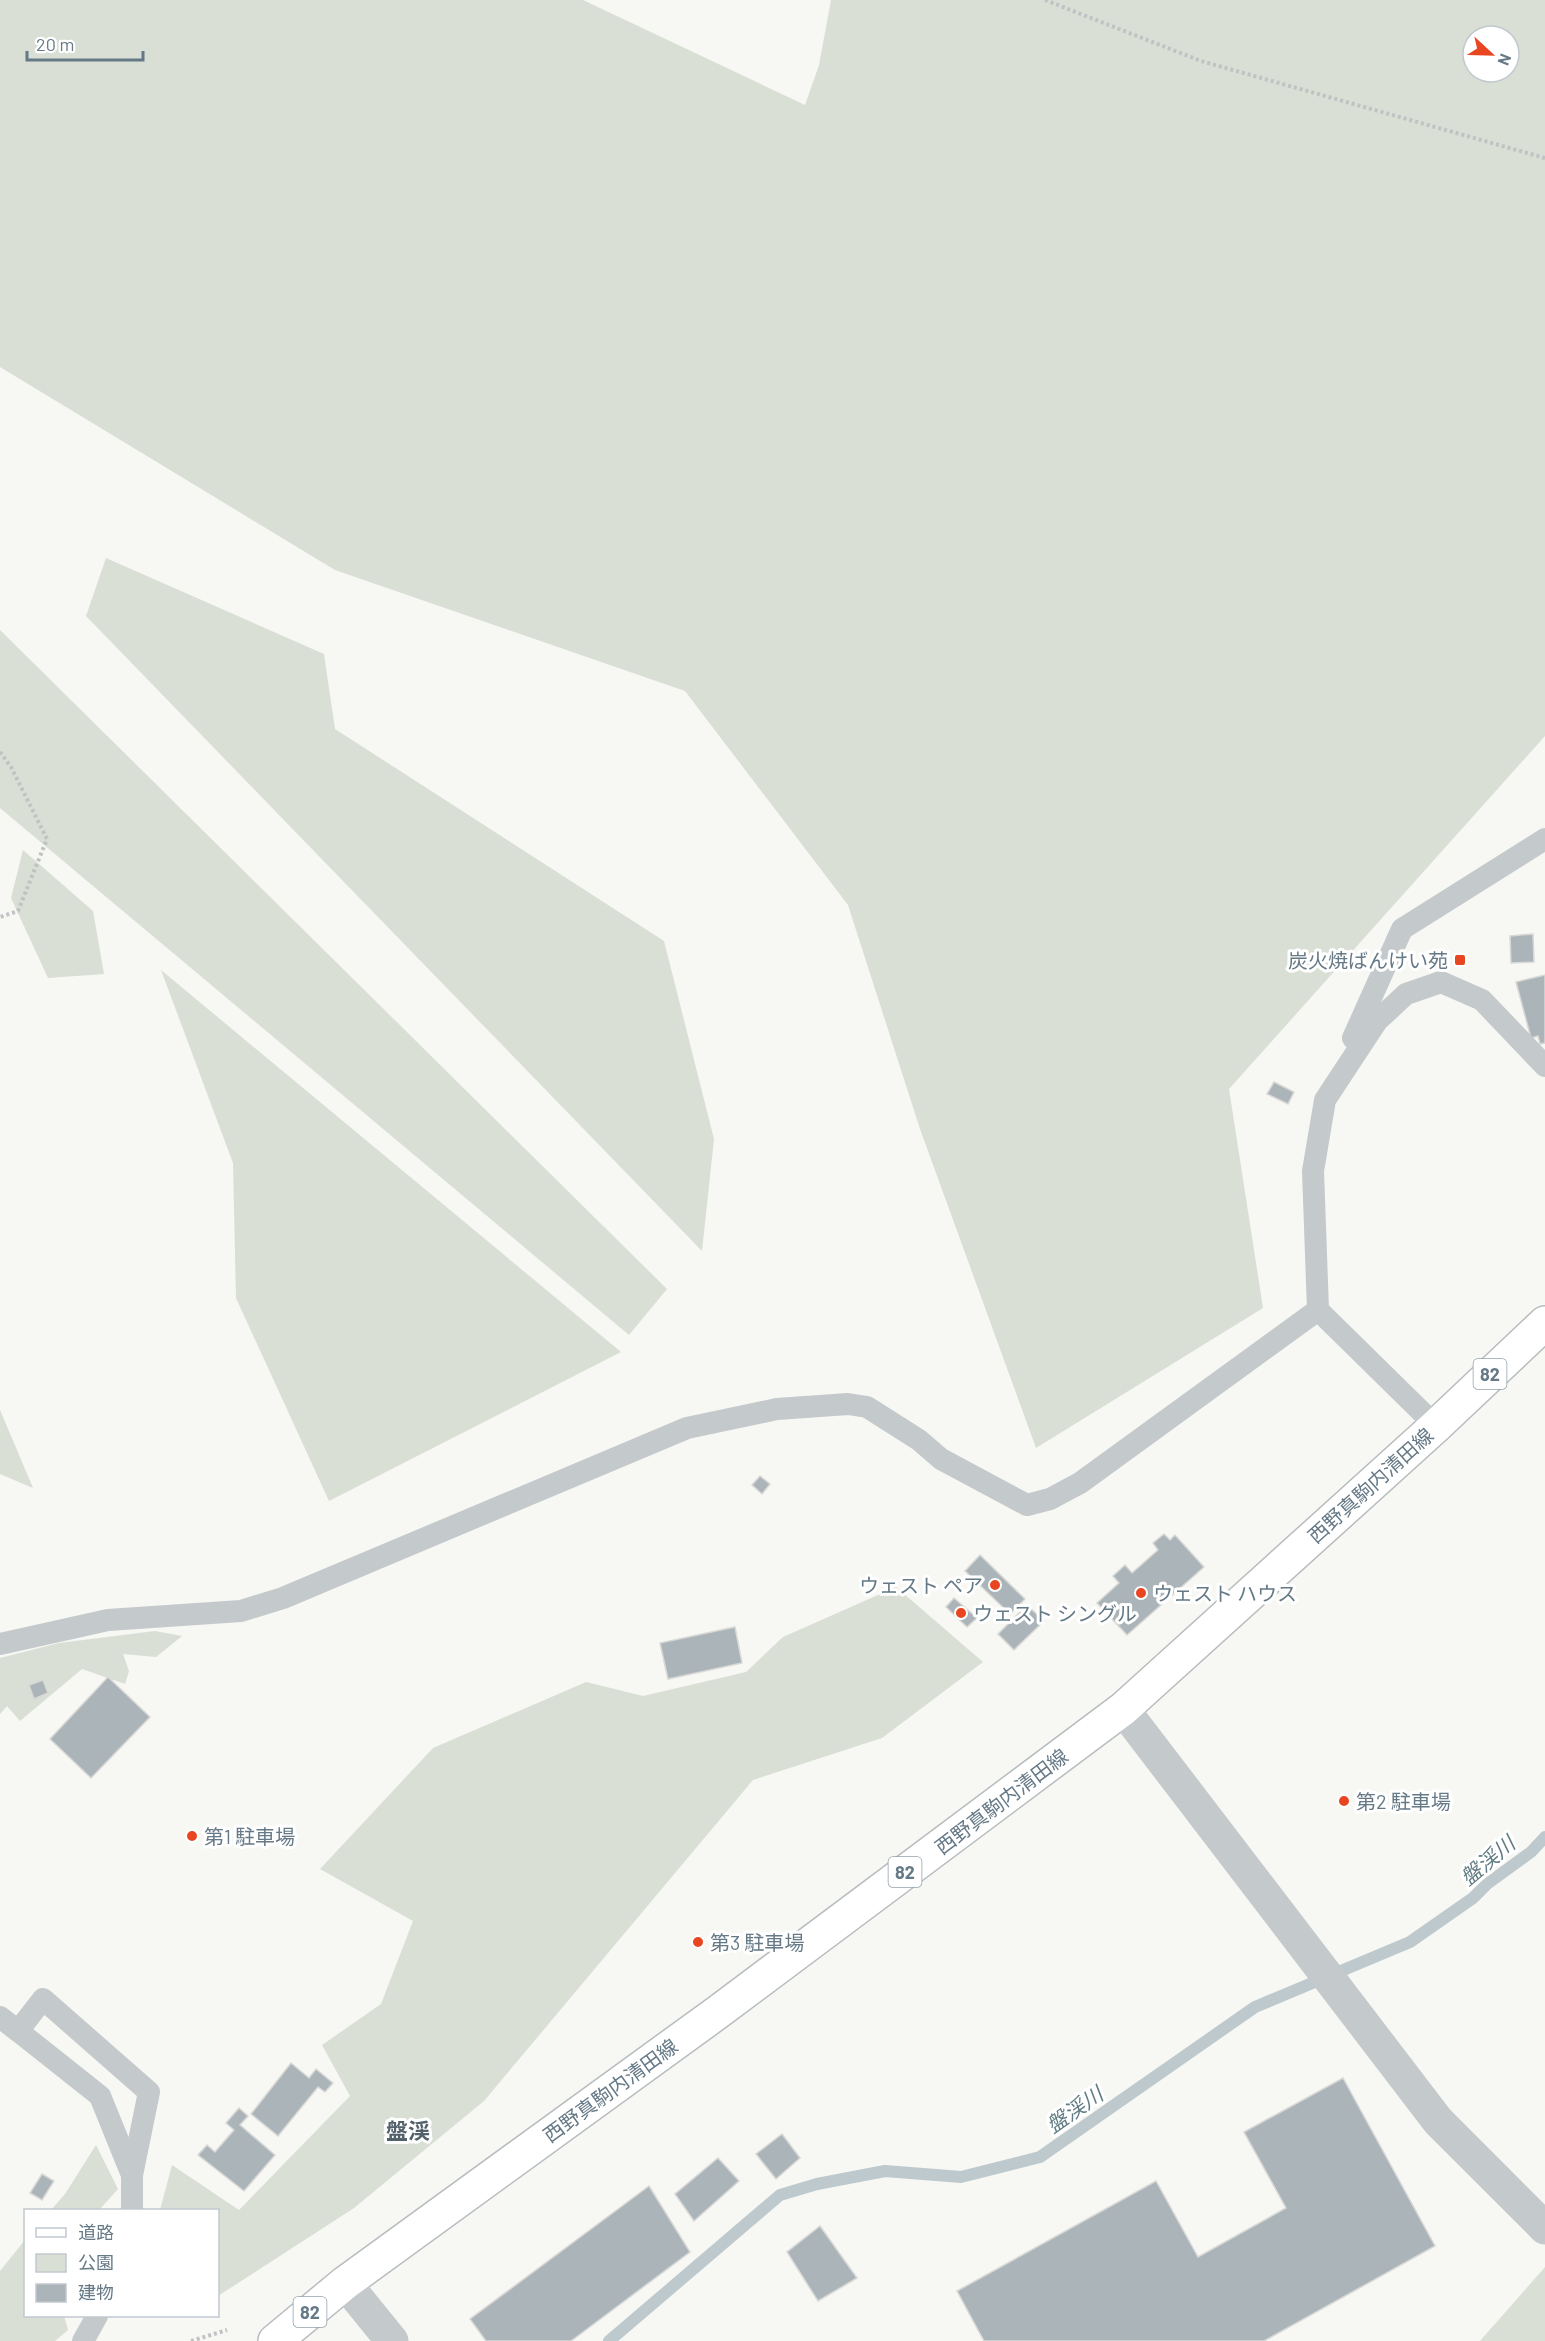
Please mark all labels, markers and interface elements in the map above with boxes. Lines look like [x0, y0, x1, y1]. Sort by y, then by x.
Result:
scale bar [27, 24, 142, 62]
north arrow [1461, 24, 1521, 84]
text: 20 m [36, 33, 74, 55]
text: N [1495, 51, 1516, 68]
place label: 炭火焼ばんけい苑 [1288, 948, 1448, 972]
marker: 炭火焼ばんけい苑 [1453, 953, 1467, 967]
road number: 82 [1474, 1359, 1506, 1389]
street label: 西野真駒内清田線 [1303, 1423, 1437, 1547]
place label: ウェスト ペア [859, 1573, 983, 1597]
marker: ウェスト ペア [988, 1578, 1002, 1592]
place label: ウェスト ハウス [1153, 1581, 1297, 1605]
marker: ウェスト ハウス [1134, 1586, 1148, 1600]
place label: ウェスト シングル [973, 1601, 1137, 1625]
marker: ウェスト シングル [954, 1606, 968, 1620]
street label: 西野真駒内清田線 [930, 1743, 1072, 1859]
place label: 第2 駐車場 [1356, 1789, 1451, 1813]
marker: 第2 駐車場 [1337, 1794, 1351, 1808]
place label: 第1 駐車場 [204, 1824, 295, 1848]
marker: 第1 駐車場 [185, 1829, 199, 1843]
water label: 盤渓川 [1455, 1829, 1521, 1890]
road number: 82 [888, 1857, 922, 1887]
place label: 第3 駐車場 [710, 1930, 804, 1954]
marker: 第3 駐車場 [691, 1935, 705, 1949]
street label: 西野真駒内清田線 [538, 2033, 682, 2147]
water label: 盤渓川 [1041, 2080, 1109, 2137]
district label: 盤渓 [386, 2117, 430, 2143]
legend [24, 2209, 219, 2317]
text: 道路 [78, 2221, 114, 2243]
text: 公園 [78, 2251, 114, 2273]
text: 建物 [78, 2281, 114, 2303]
road number: 82 [294, 2297, 326, 2327]

